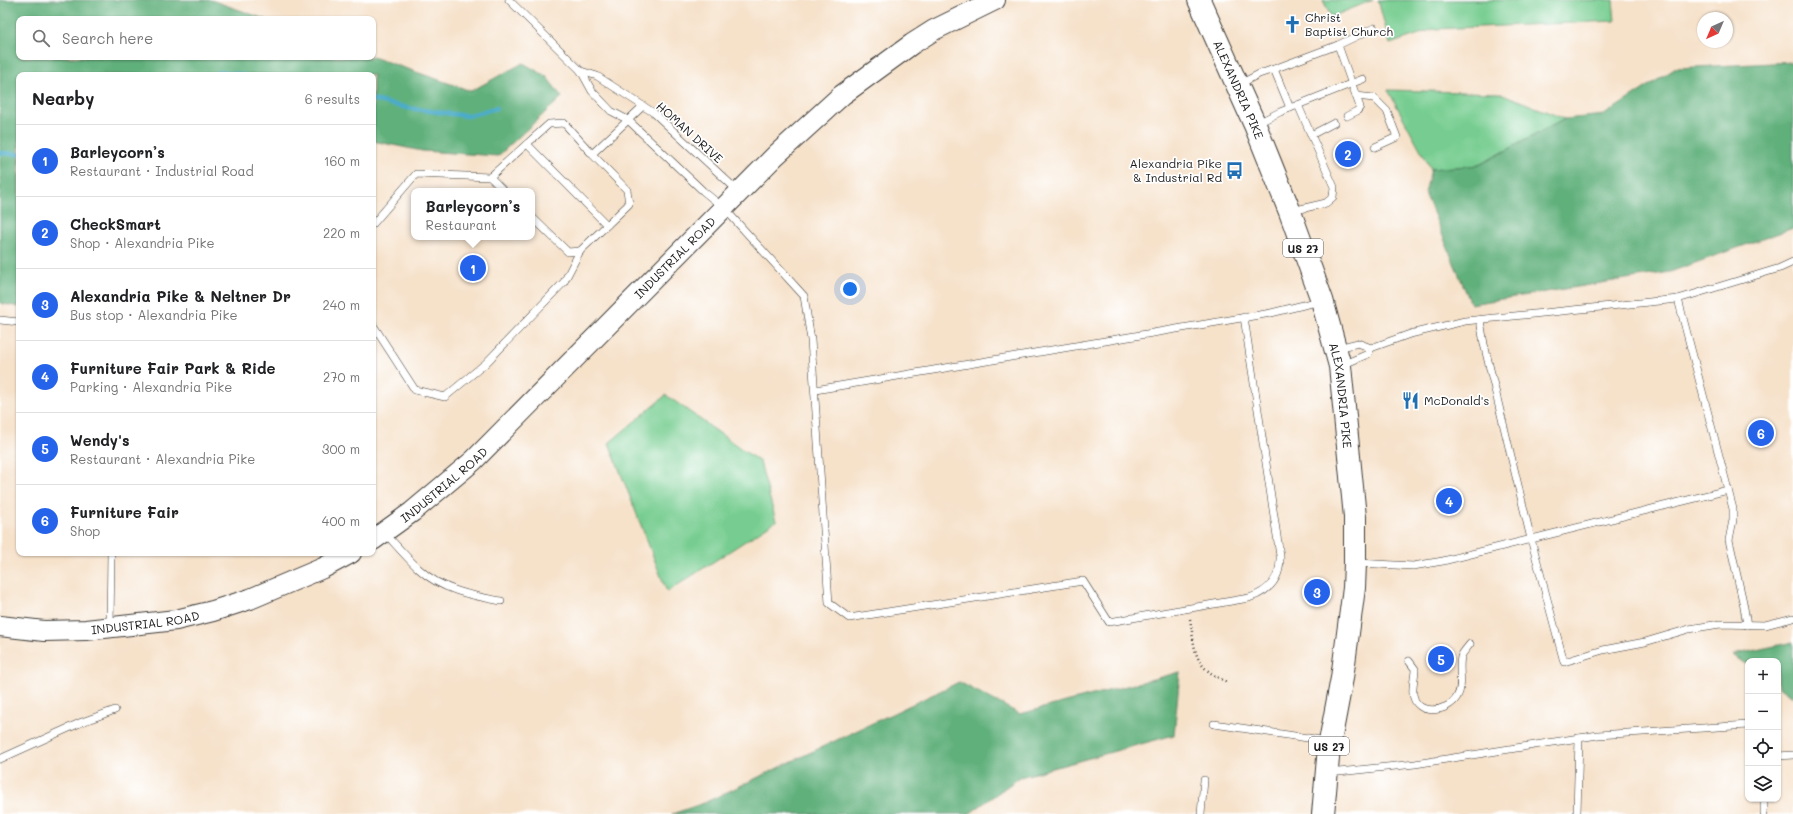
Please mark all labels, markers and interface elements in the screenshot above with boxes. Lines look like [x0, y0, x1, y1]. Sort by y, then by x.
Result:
place label: Christ Baptist Church [1305, 9, 1393, 39]
north arrow [1697, 12, 1733, 48]
church icon: Christ Baptist Church [1282, 14, 1302, 34]
search box [16, 16, 376, 60]
icon: search [30, 27, 52, 49]
text: Search here [62, 28, 153, 48]
street label: ALEXANDRIA PIKE [1210, 37, 1268, 141]
text: Nearby [32, 87, 94, 109]
text: 6 results [305, 90, 360, 107]
street label: HOMAN DRIVE [653, 98, 727, 166]
pin: 2 [1335, 139, 1361, 169]
text: Barleycorn’s [70, 142, 165, 162]
text: 1 [42, 152, 48, 169]
text: 160 m [324, 152, 360, 169]
place label: Alexandria Pike & Industrial Rd [1130, 155, 1222, 185]
bus stop icon: Alexandria Pike & Industrial Rd [1225, 160, 1245, 180]
text: Restaurant · Industrial Road [70, 162, 254, 179]
popup [411, 188, 535, 240]
text: Barleycorn’s [426, 196, 520, 216]
street label: INDUSTRIAL ROAD [631, 213, 719, 302]
text: CheckSmart [70, 214, 161, 234]
text: Restaurant [426, 216, 497, 233]
text: 2 [41, 224, 49, 241]
text: 220 m [323, 224, 360, 241]
text: Shop · Alexandria Pike [70, 234, 214, 251]
road number: US 27 [1283, 239, 1323, 257]
pin: 1 [460, 253, 486, 283]
your location [840, 279, 860, 299]
text: Alexandria Pike & Neltner Dr [70, 286, 291, 306]
text: 3 [41, 296, 49, 313]
text: 240 m [323, 296, 360, 313]
text: Bus stop · Alexandria Pike [70, 306, 238, 323]
street label: ALEXANDRIA PIKE [1326, 341, 1356, 449]
text: Furniture Fair Park & Ride [70, 358, 276, 378]
text: 4 [41, 368, 49, 385]
text: 270 m [323, 368, 360, 385]
text: Parking · Alexandria Pike [70, 378, 232, 395]
restaurant icon: McDonald's [1401, 390, 1421, 410]
place label: McDonald's [1424, 392, 1489, 408]
pin: 6 [1748, 418, 1774, 448]
text: Wendy's [70, 430, 130, 450]
text: 5 [41, 440, 49, 457]
text: 300 m [322, 440, 360, 457]
street label: INDUSTRIAL ROAD [397, 443, 491, 526]
text: Restaurant · Alexandria Pike [70, 450, 255, 467]
pin: 4 [1436, 486, 1462, 516]
text: Furniture Fair [70, 502, 179, 522]
text: 6 [41, 512, 49, 529]
text: 400 m [322, 512, 360, 529]
text: Shop [70, 522, 100, 539]
pin: 3 [1304, 577, 1330, 607]
street label: INDUSTRIAL ROAD [90, 607, 201, 637]
pin: 5 [1428, 644, 1454, 674]
map controls [1745, 658, 1781, 802]
button: + [1745, 658, 1781, 694]
button: − [1745, 694, 1781, 730]
button: locate [1745, 730, 1781, 766]
road number: US 27 [1309, 737, 1349, 755]
button: layers [1745, 766, 1781, 802]

